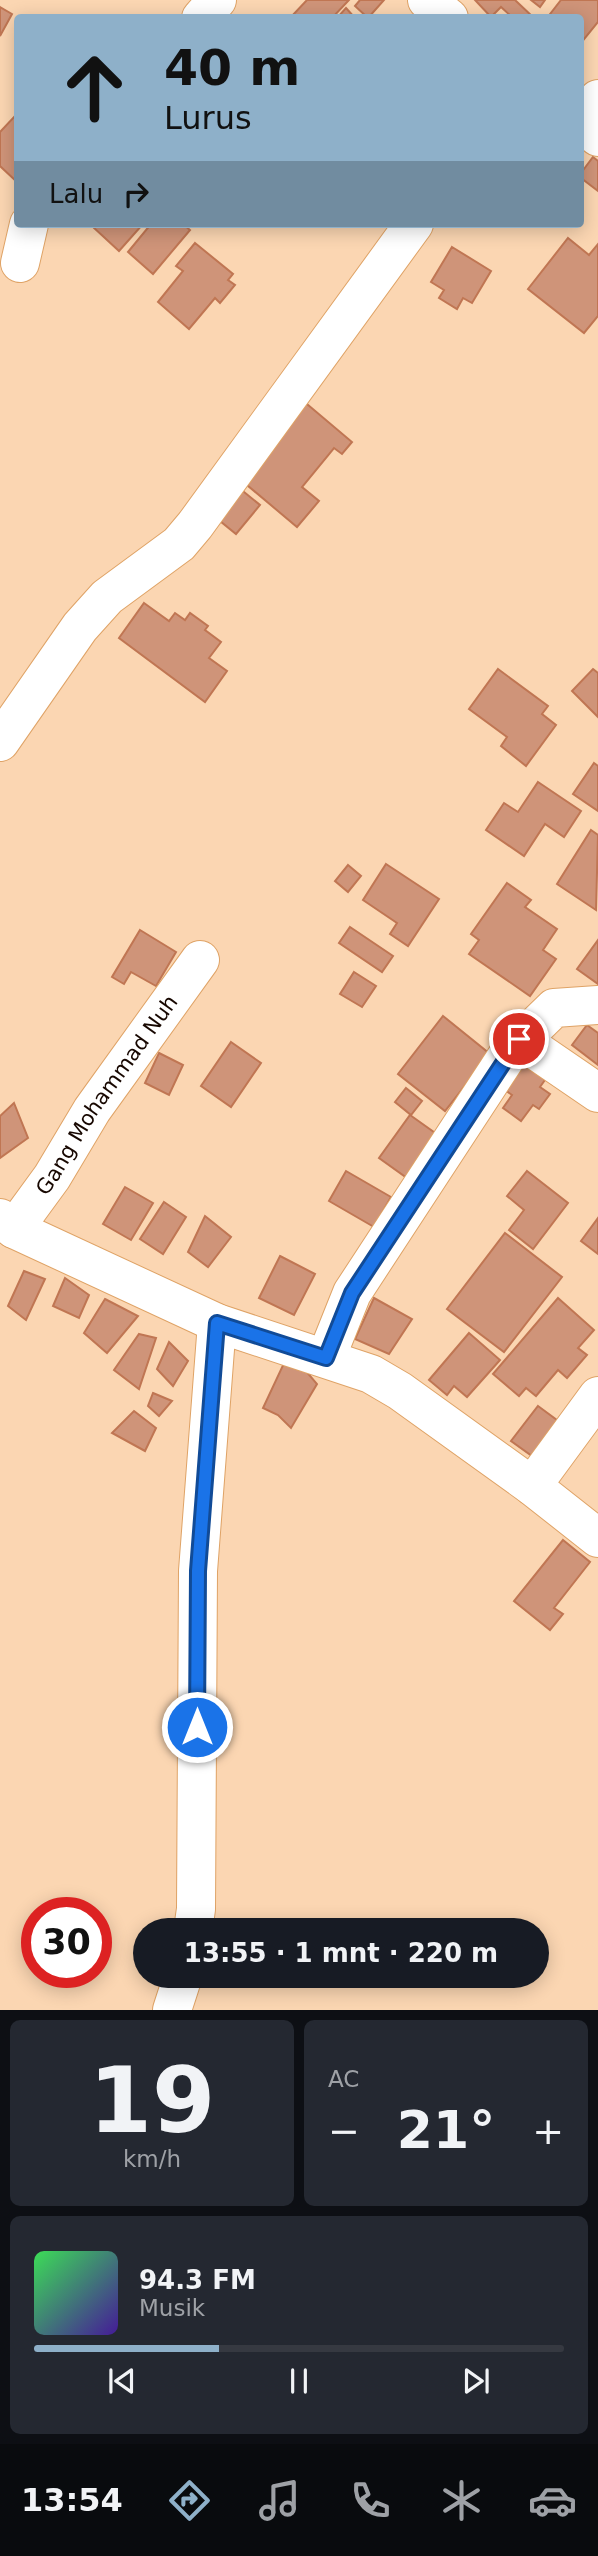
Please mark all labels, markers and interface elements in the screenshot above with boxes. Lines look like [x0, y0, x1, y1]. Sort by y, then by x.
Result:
text: 40 m [164, 40, 300, 97]
icon: ahead [49, 42, 140, 133]
text: Lurus [164, 99, 252, 137]
icon: right [117, 175, 155, 213]
text: Lalu [49, 179, 103, 209]
street label: Gang Mohammad Nuh [31, 991, 183, 1200]
pin [489, 1009, 549, 1069]
icon: arrive [500, 1020, 538, 1058]
position arrow [160, 1690, 234, 1764]
speed limit sign: 30 [21, 1897, 112, 1988]
text: 13:55 · 1 mnt · 220 m [184, 1938, 498, 1968]
text: 19 [89, 2048, 215, 2153]
text: AC [328, 2066, 359, 2092]
text: 21° [397, 2100, 495, 2160]
text: − [328, 2109, 360, 2153]
text: + [532, 2109, 564, 2153]
text: km/h [123, 2146, 181, 2172]
text: 94.3 FM [139, 2265, 256, 2295]
text: Musik [139, 2295, 205, 2321]
icon: previous [103, 2362, 141, 2400]
icon: pause [280, 2362, 318, 2400]
icon: next [457, 2362, 495, 2400]
icon: directions [165, 2476, 214, 2525]
icon: music [255, 2476, 304, 2525]
icon: phone [346, 2476, 395, 2525]
icon: climate [437, 2476, 486, 2525]
icon: car [528, 2476, 577, 2525]
text: 13:54 [21, 2481, 123, 2519]

